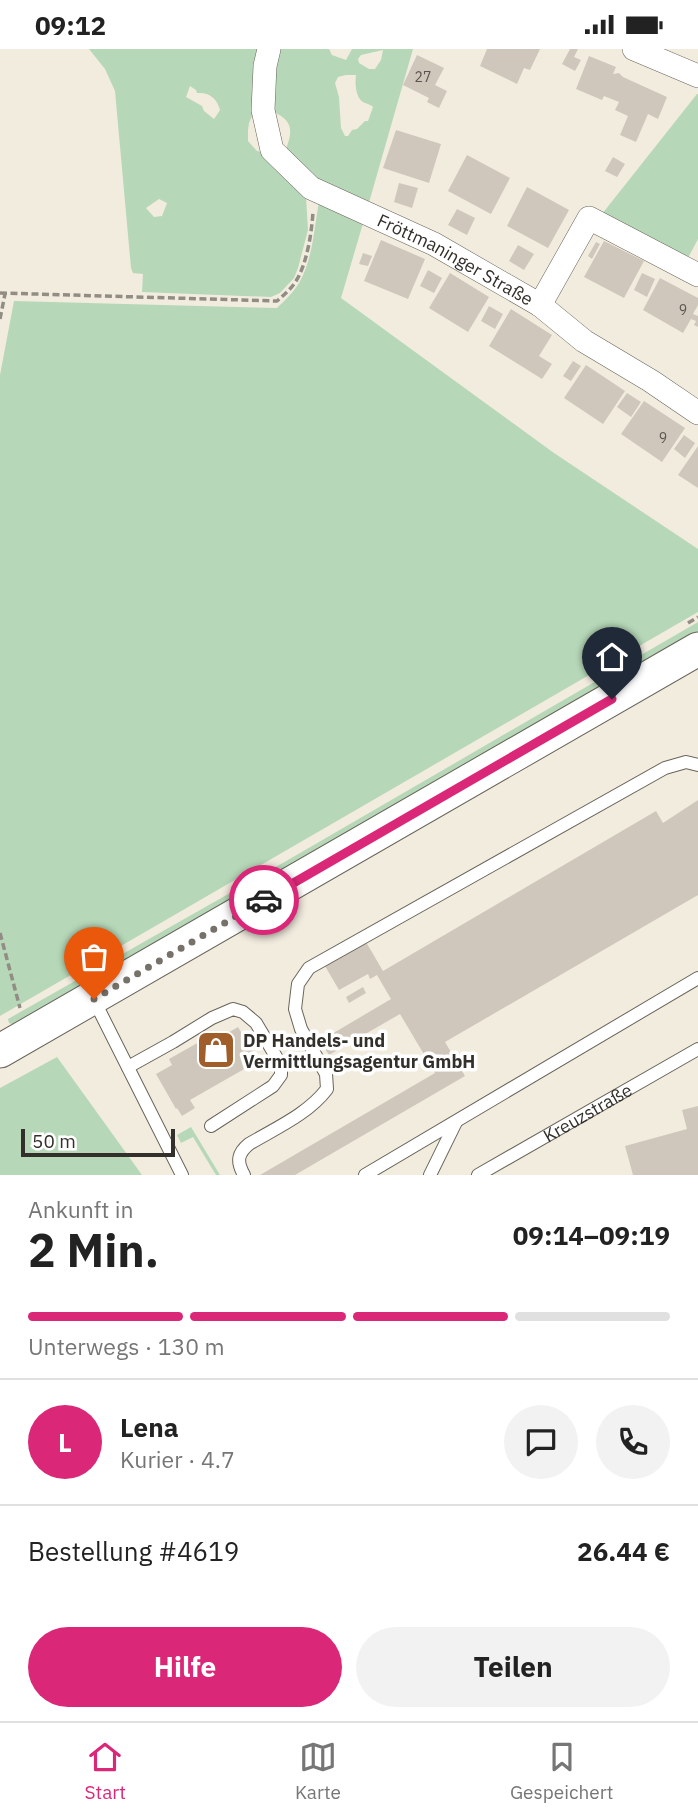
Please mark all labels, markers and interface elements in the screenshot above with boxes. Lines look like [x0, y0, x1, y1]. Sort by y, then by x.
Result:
text: 09:12 [35, 8, 106, 42]
house number: 27 [415, 68, 431, 86]
street label: Fröttmaninger Straße [374, 208, 538, 310]
house number: 9 [679, 301, 687, 319]
house number: 9 [659, 429, 667, 447]
pin [582, 627, 642, 699]
icon: home [593, 638, 631, 676]
courier [229, 865, 299, 935]
icon: car [245, 881, 283, 919]
pin [64, 927, 124, 999]
icon: bag [75, 938, 113, 976]
shop icon: DP Handels- und Vermittlungsagentur GmbH [195, 1029, 237, 1071]
place label: DP Handels- und Vermittlungsagentur GmbH [243, 1029, 475, 1073]
street label: Kreuzstraße [539, 1078, 636, 1147]
scale bar [21, 1126, 175, 1158]
text: 50 m [32, 1129, 76, 1153]
text: Ankunft in [28, 1194, 134, 1224]
text: 09:14–09:19 [513, 1218, 670, 1252]
text: 2 Min. [28, 1220, 159, 1280]
text: Unterwegs · 130 m [28, 1331, 225, 1361]
button: chat [504, 1405, 578, 1479]
button: phone [596, 1405, 670, 1479]
text: Lena [120, 1410, 178, 1444]
text: L [58, 1425, 72, 1459]
text: Kurier · 4.7 [120, 1444, 235, 1474]
text: Bestellung #4619 [28, 1534, 239, 1568]
text: 26.44 € [577, 1534, 670, 1568]
button: Hilfe [28, 1627, 342, 1707]
button: Teilen [356, 1627, 670, 1707]
tab: Start [84, 1738, 126, 1804]
tab: Karte [295, 1738, 341, 1804]
tab: Gespeichert [510, 1738, 614, 1804]

